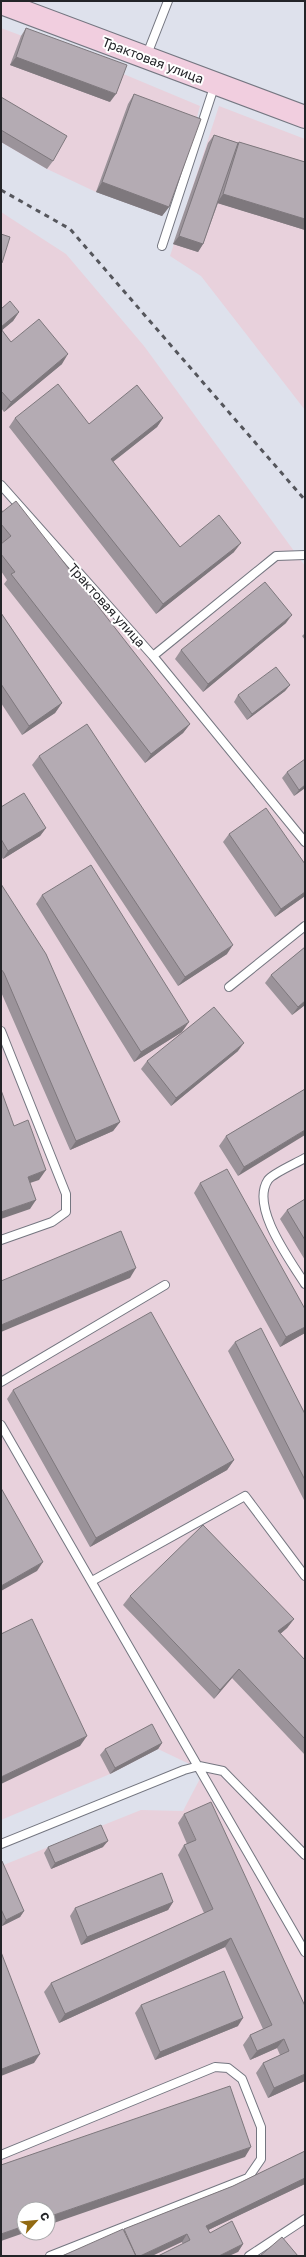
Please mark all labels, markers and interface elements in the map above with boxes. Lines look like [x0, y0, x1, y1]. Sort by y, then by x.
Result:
street label: Трактовая улица [100, 33, 206, 87]
street label: Трактовая улица [65, 560, 149, 650]
north arrow [16, 2201, 56, 2241]
text: С [38, 2210, 53, 2223]

